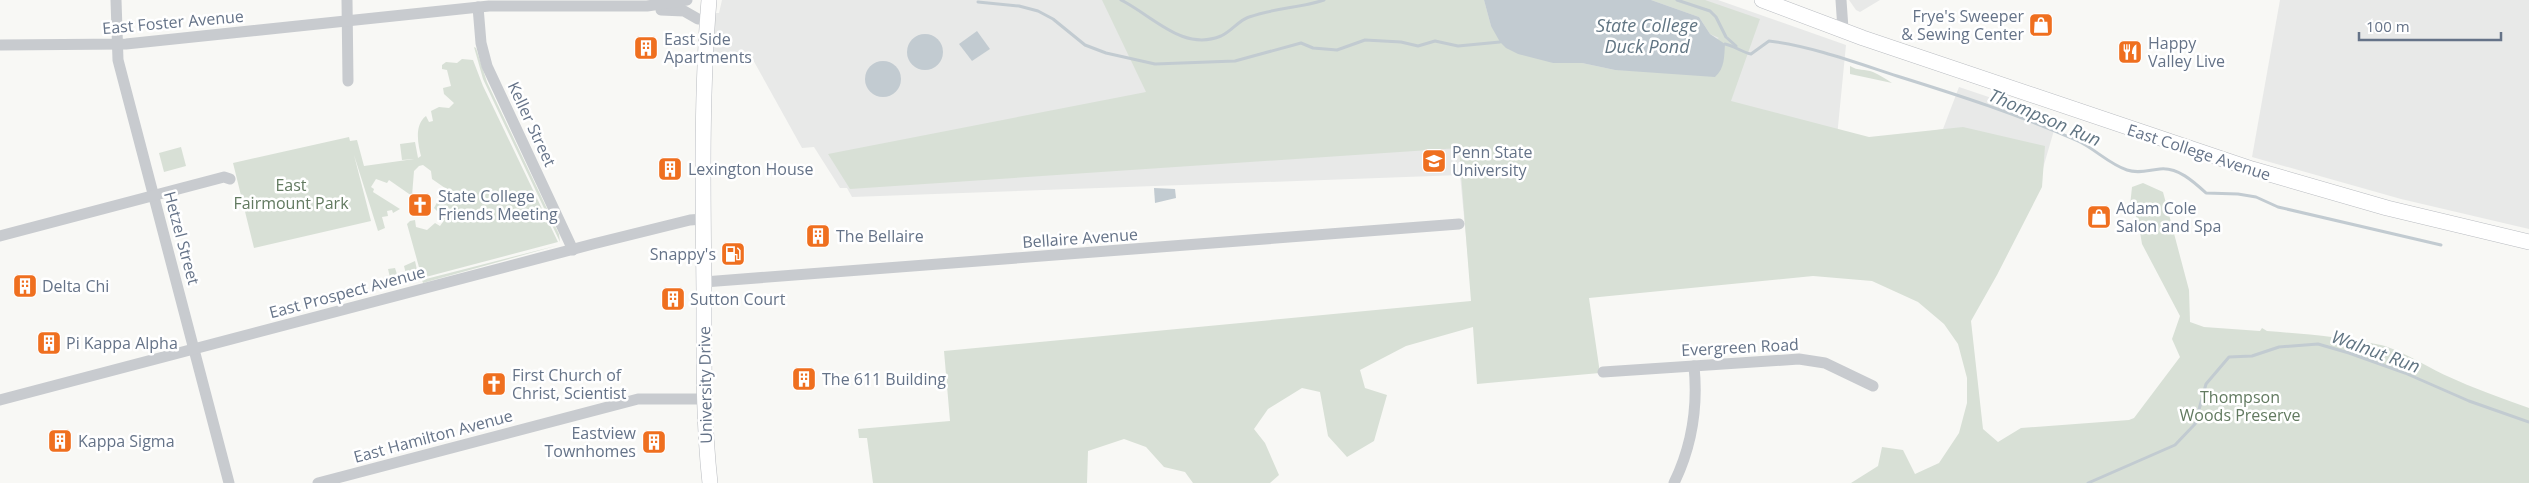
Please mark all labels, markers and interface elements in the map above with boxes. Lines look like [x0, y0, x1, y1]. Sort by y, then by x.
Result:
street label: East Foster Avenue [101, 5, 245, 39]
place label: Frye's Sweeper & Sewing Center [1901, 5, 2024, 45]
scale bar [2359, 10, 2502, 42]
shop icon: Frye's Sweeper & Sewing Center [2028, 12, 2054, 38]
water label: State College Duck Pond [1596, 13, 1698, 58]
text: 100 m [2366, 16, 2410, 36]
place label: East Side Apartments [664, 28, 752, 68]
place label: Happy Valley Live [2148, 32, 2225, 72]
building icon: East Side Apartments [633, 35, 659, 61]
restaurant icon: Happy Valley Live [2117, 39, 2143, 65]
street label: Keller Street [503, 78, 561, 170]
water label: Thompson Run [1985, 83, 2105, 151]
street label: East College Avenue [2124, 118, 2274, 186]
place label: Penn State University [1452, 141, 1532, 181]
school or university icon: Penn State University [1421, 148, 1447, 174]
building icon: Lexington House [657, 156, 683, 182]
place label: Lexington House [688, 158, 813, 180]
park label: East Fairmount Park [233, 174, 349, 214]
place label: State College Friends Meeting [438, 185, 558, 225]
street label: Hetzel Street [159, 189, 205, 287]
church icon: State College Friends Meeting [407, 192, 433, 218]
place label: Adam Cole Salon and Spa [2116, 197, 2221, 237]
shop icon: Adam Cole Salon and Spa [2086, 204, 2112, 230]
building icon: The Bellaire [805, 223, 831, 249]
street label: Bellaire Avenue [1022, 223, 1138, 253]
place label: The Bellaire [836, 225, 924, 247]
fuel station icon: Snappy's [720, 241, 746, 267]
place label: Snappy's [650, 243, 716, 265]
street label: East Prospect Avenue [267, 261, 427, 323]
building icon: Delta Chi [12, 273, 38, 299]
place label: Delta Chi [42, 275, 109, 297]
building icon: Sutton Court [660, 286, 686, 312]
place label: Sutton Court [690, 288, 786, 310]
water label: Walnut Run [2328, 324, 2424, 378]
street label: University Drive [693, 326, 717, 444]
building icon: Pi Kappa Alpha [36, 330, 62, 356]
place label: Pi Kappa Alpha [66, 332, 178, 354]
street label: Evergreen Road [1681, 333, 1799, 361]
place label: First Church of Christ, Scientist [512, 364, 627, 404]
building icon: The 611 Building [791, 366, 817, 392]
place label: The 611 Building [822, 368, 946, 390]
church icon: First Church of Christ, Scientist [481, 371, 507, 397]
park label: Thompson Woods Preserve [2180, 386, 2300, 426]
street label: East Hamilton Avenue [351, 404, 515, 468]
place label: Eastview Townhomes [544, 422, 637, 462]
building icon: Kappa Sigma [47, 428, 73, 454]
building icon: Eastview Townhomes [641, 429, 667, 455]
place label: Kappa Sigma [78, 430, 175, 452]

